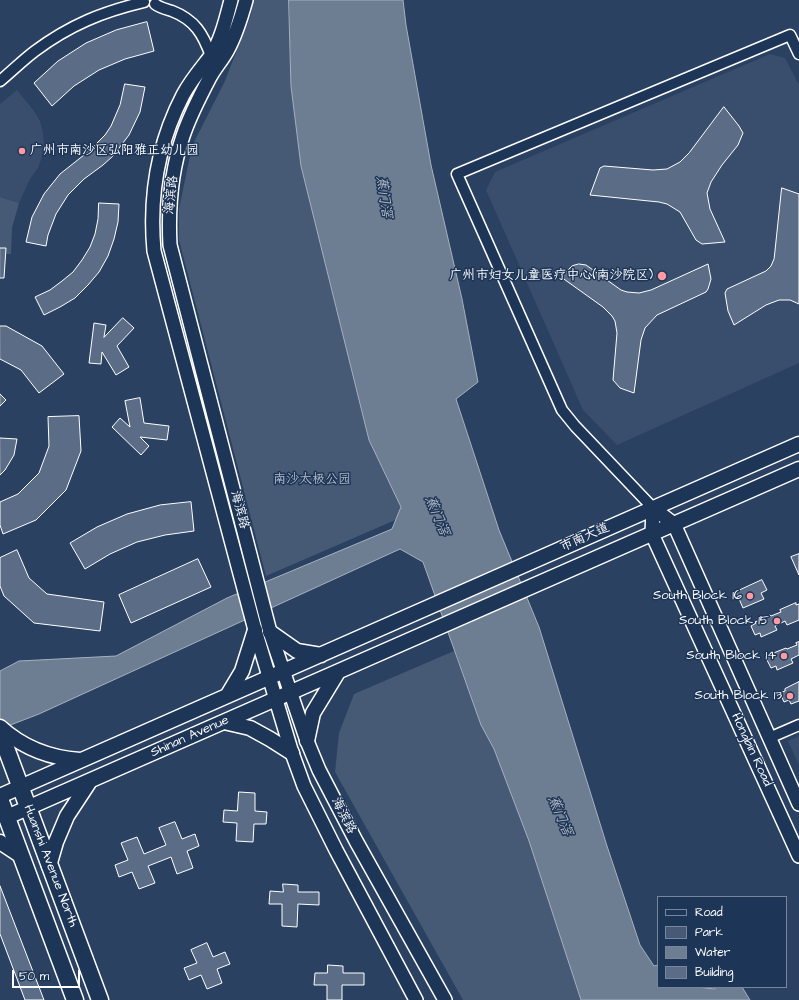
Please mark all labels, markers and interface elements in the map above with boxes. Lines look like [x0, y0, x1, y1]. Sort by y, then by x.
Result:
place label: 广州市南沙区弘阳雅正幼儿园 [30, 143, 199, 159]
marker: 广州市南沙区弘阳雅正幼儿园 [17, 146, 27, 156]
street label: 海滨路 [162, 175, 182, 215]
water label: 蕉门滘 [372, 175, 394, 219]
place label: 广州市妇女儿童医疗中心(南沙院区) [450, 268, 653, 284]
marker: 广州市妇女儿童医疗中心(南沙院区) [656, 270, 668, 282]
park label: 南沙太极公园 [273, 472, 351, 488]
street label: 海滨路 [226, 489, 252, 531]
water label: 蕉门滘 [420, 493, 452, 539]
street label: 市南大道 [558, 520, 612, 556]
place label: South Block 16 [653, 588, 742, 604]
marker: South Block 16 [745, 591, 755, 601]
place label: South Block 15 [679, 613, 769, 629]
marker: South Block 15 [772, 616, 782, 626]
place label: South Block 14 [686, 648, 776, 664]
marker: South Block 14 [779, 651, 789, 661]
place label: South Block 13 [695, 688, 782, 704]
marker: South Block 13 [785, 691, 795, 701]
street label: Hongbin Road [727, 711, 775, 789]
street label: Shinan Avenue [149, 713, 231, 761]
water label: 蕉门滘 [543, 793, 575, 839]
street label: 海滨路 [327, 795, 359, 837]
street label: Huanshi Avenue North [20, 803, 80, 929]
legend [657, 896, 787, 988]
text: Road [695, 904, 723, 921]
text: Park [695, 924, 723, 941]
text: Water [695, 944, 730, 961]
scale bar [14, 962, 82, 988]
text: Building [695, 964, 733, 981]
text: 50 m [19, 968, 49, 985]

